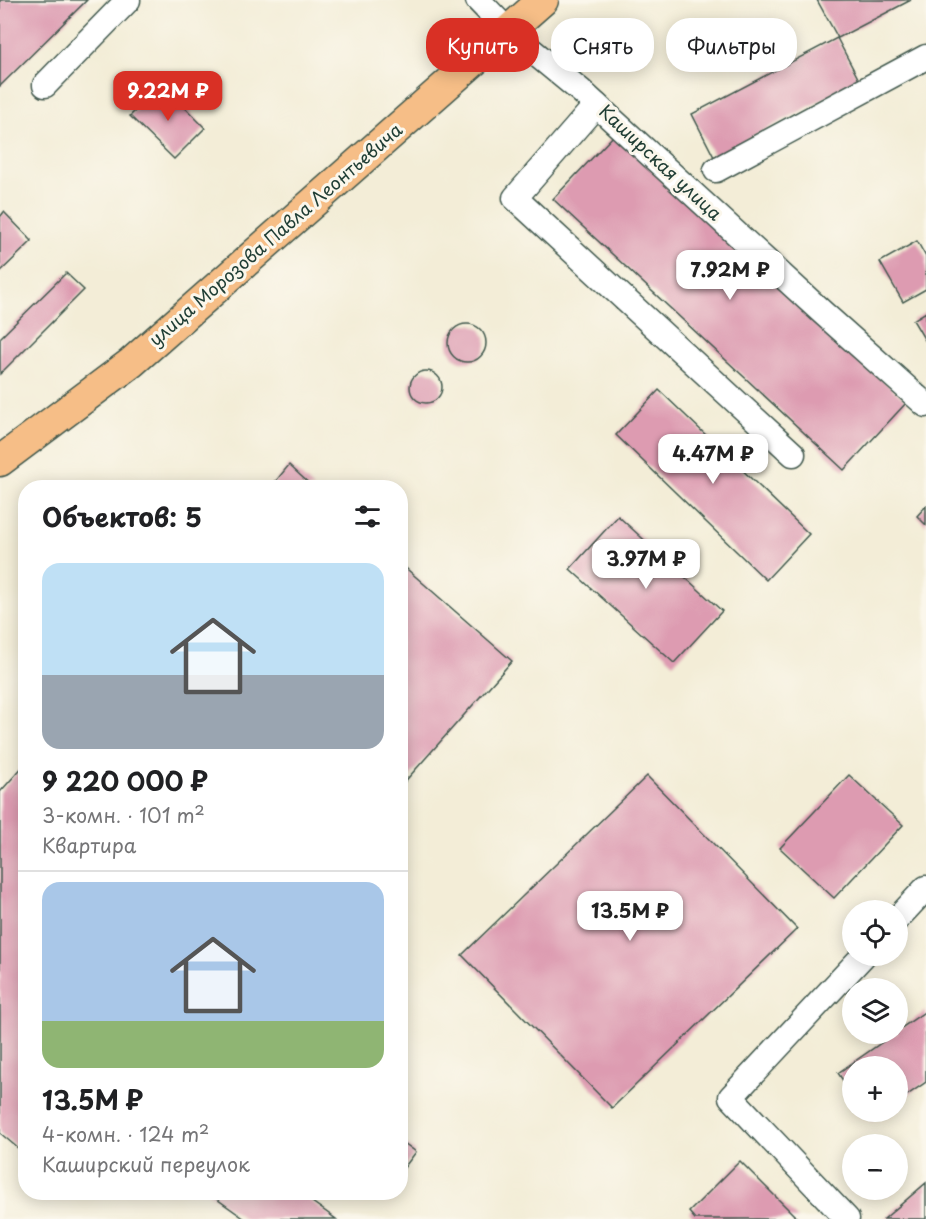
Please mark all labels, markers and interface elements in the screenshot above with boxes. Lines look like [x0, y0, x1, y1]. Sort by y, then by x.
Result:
chip: Купить [426, 18, 539, 72]
chip: Снять [551, 18, 654, 72]
chip: Фильтры [666, 18, 797, 72]
pin: 9.22M ₽ [113, 71, 223, 122]
text: 9.22M ₽ [127, 75, 209, 105]
street label: Каширская улица [594, 98, 729, 227]
street label: улица Морозова Павла Леонтьевича [142, 116, 408, 352]
pin: 7.92M ₽ [675, 250, 785, 301]
text: 7.92M ₽ [690, 254, 770, 284]
pin: 4.47M ₽ [658, 434, 768, 485]
text: 4.47M ₽ [672, 438, 754, 468]
text: Объектов: 5 [42, 497, 202, 536]
icon: filters [351, 500, 384, 533]
pin: 3.97M ₽ [591, 539, 701, 590]
text: 3.97M ₽ [606, 543, 686, 573]
icon: home [159, 602, 267, 710]
text: 9 220 000 ₽ [42, 761, 208, 800]
text: 3-комн. · 101 m² [42, 800, 205, 830]
text: Квартира [42, 830, 136, 860]
pin: 13.5M ₽ [575, 891, 685, 942]
text: 13.5M ₽ [591, 895, 669, 925]
map controls [842, 900, 908, 1200]
button: locate [842, 900, 908, 966]
icon: home [159, 921, 267, 1029]
button: layers [842, 978, 908, 1044]
button: + [842, 1056, 908, 1122]
text: 13.5M ₽ [42, 1080, 143, 1119]
text: 4-комн. · 124 m² [42, 1119, 209, 1149]
button: − [842, 1134, 908, 1200]
text: Каширский переулок [42, 1149, 250, 1179]

